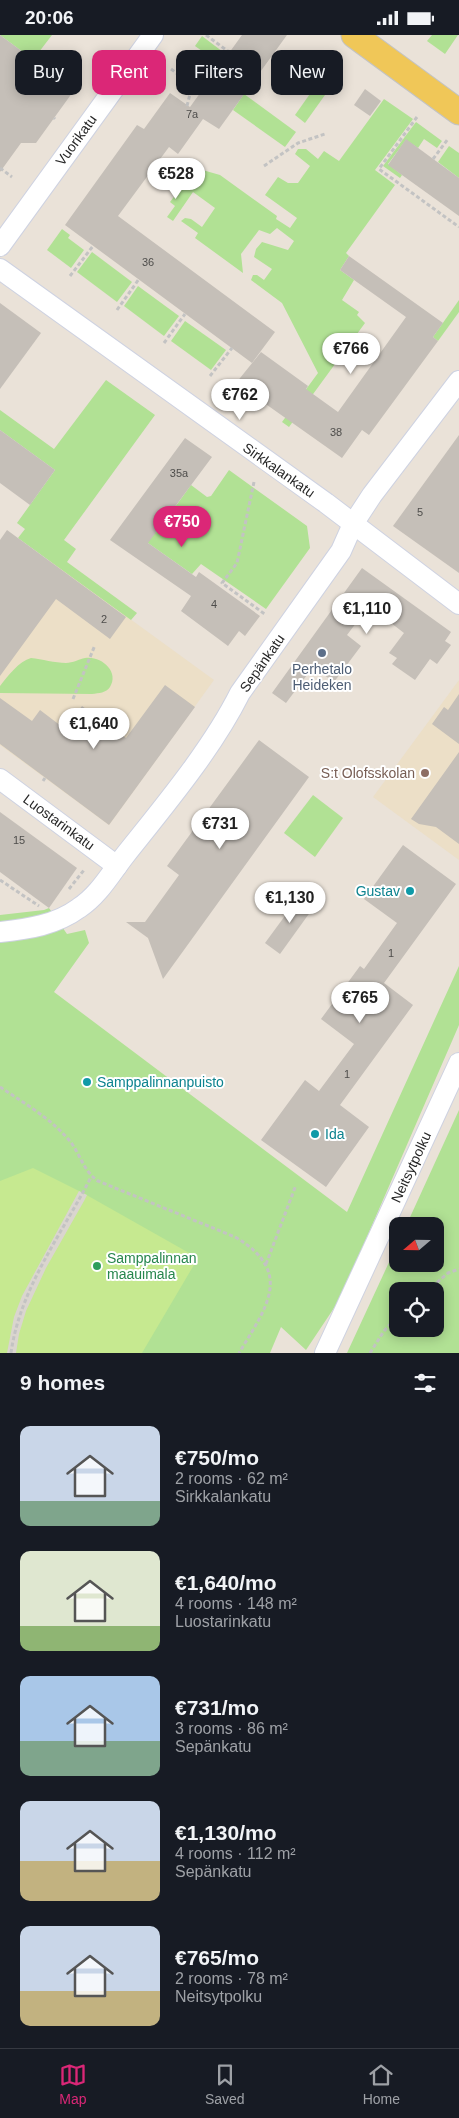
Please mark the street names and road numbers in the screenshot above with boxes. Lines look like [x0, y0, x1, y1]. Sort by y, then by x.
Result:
street label: Vuorikatu [52, 112, 100, 168]
street label: Sirkkalankatu [240, 439, 318, 501]
street label: Sepänkatu [236, 631, 288, 695]
street label: Luostarinkatu [20, 791, 98, 853]
street label: Neitsytpolku [388, 1129, 434, 1205]

